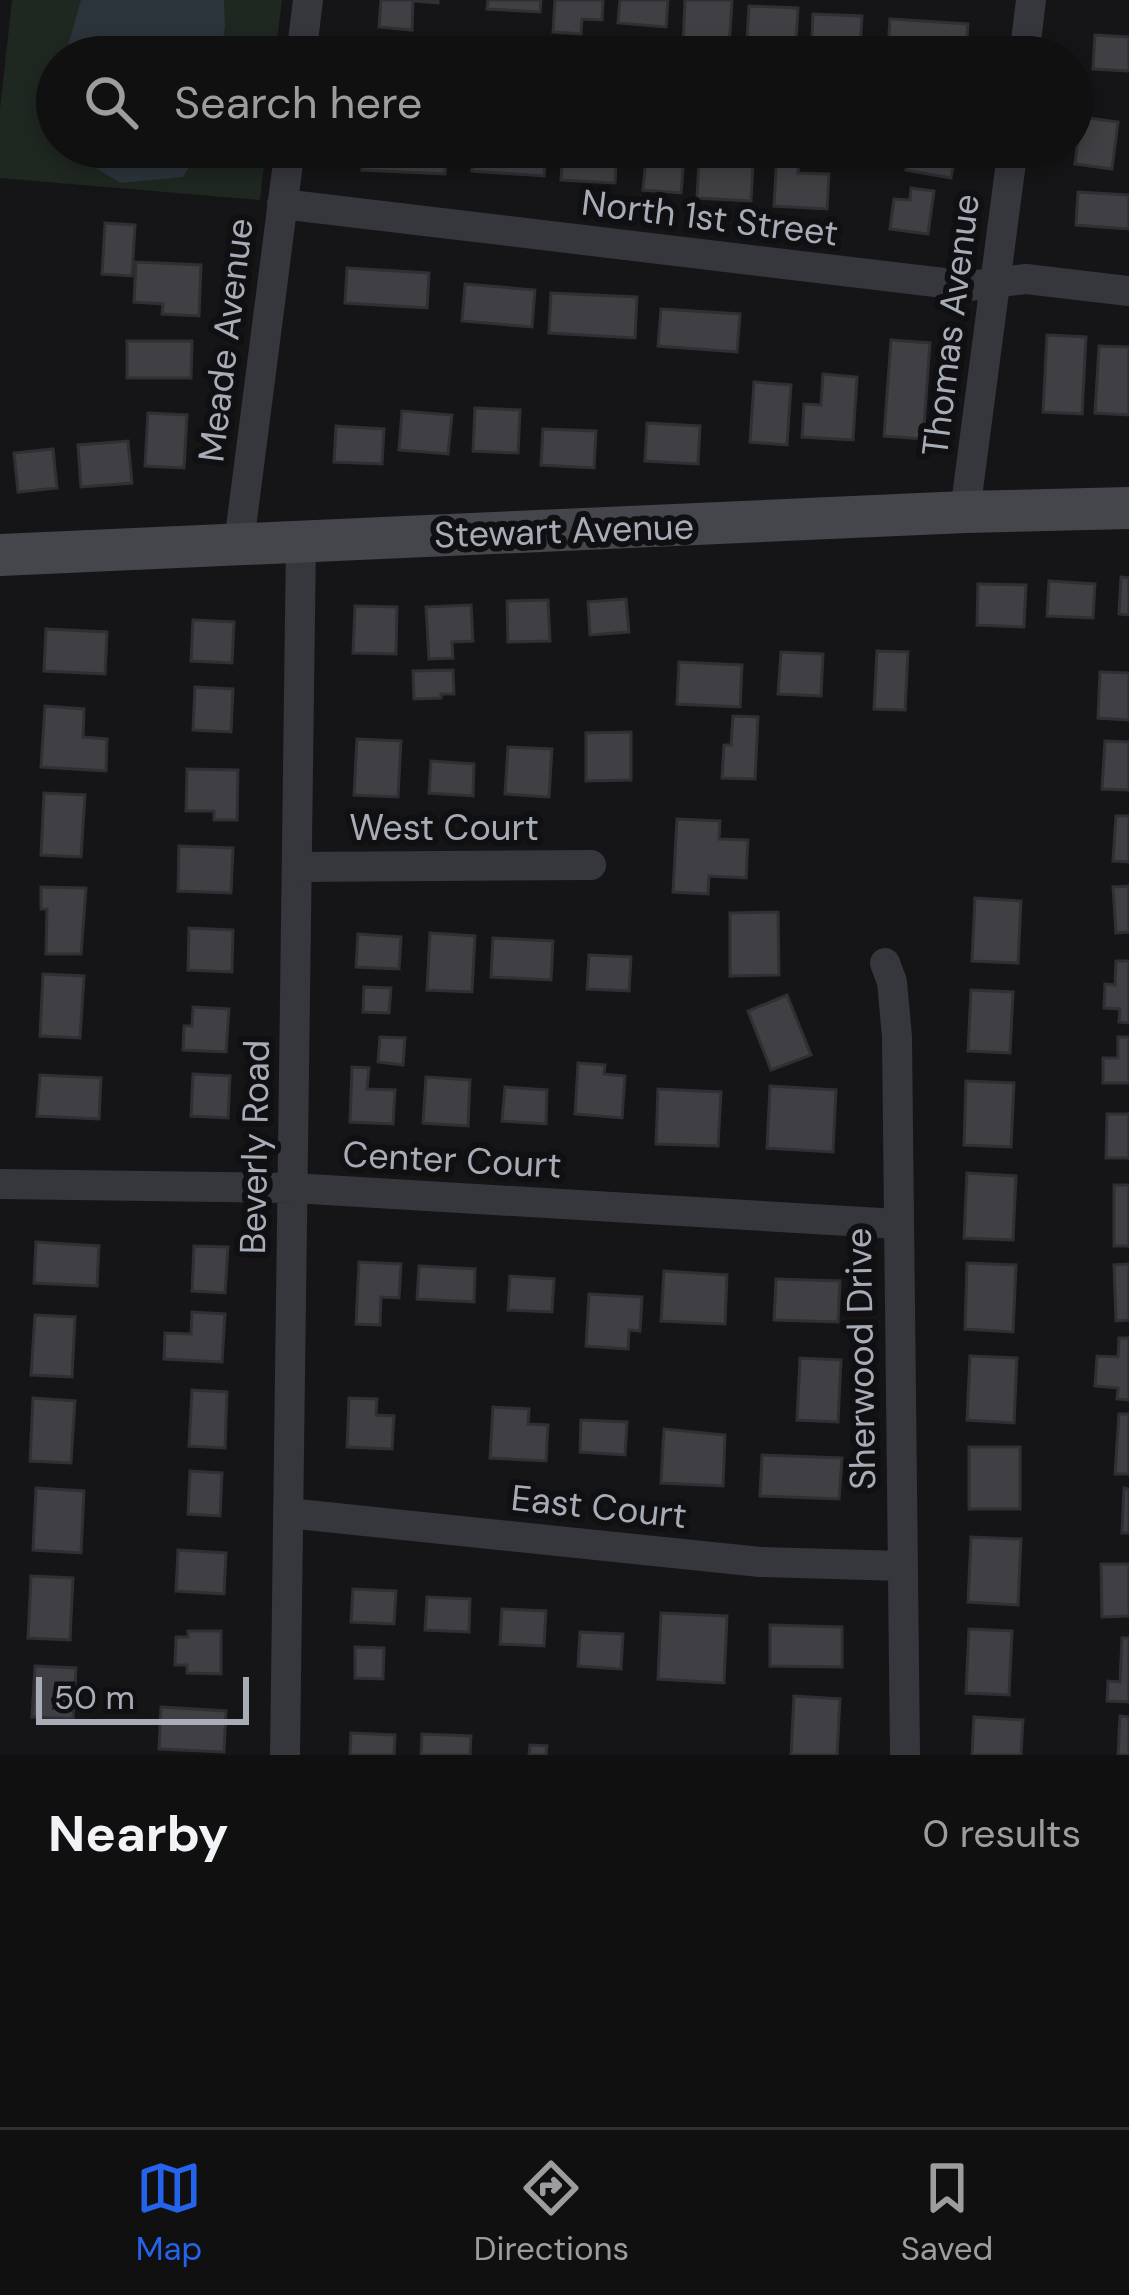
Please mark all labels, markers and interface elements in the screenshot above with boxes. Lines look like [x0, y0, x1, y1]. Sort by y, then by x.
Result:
search box [36, 36, 1093, 168]
icon: search [78, 69, 144, 135]
text: Search here [174, 73, 422, 132]
street label: North 1st Street [579, 178, 841, 257]
street label: Thomas Avenue [911, 191, 990, 459]
street label: Meade Avenue [187, 215, 264, 465]
street label: Stewart Avenue [433, 502, 695, 559]
street label: West Court [349, 804, 539, 851]
street label: Beverly Road [229, 1039, 280, 1255]
street label: Center Court [341, 1130, 563, 1189]
street label: Sherwood Drive [835, 1227, 886, 1490]
street label: East Court [509, 1474, 689, 1539]
scale bar [36, 1671, 249, 1724]
text: 50 m [54, 1676, 135, 1719]
text: Nearby [48, 1800, 229, 1867]
text: 0 results [923, 1808, 1081, 1859]
tab: Map [136, 2155, 202, 2270]
tab: Directions [474, 2155, 629, 2270]
tab: Saved [901, 2155, 993, 2270]

